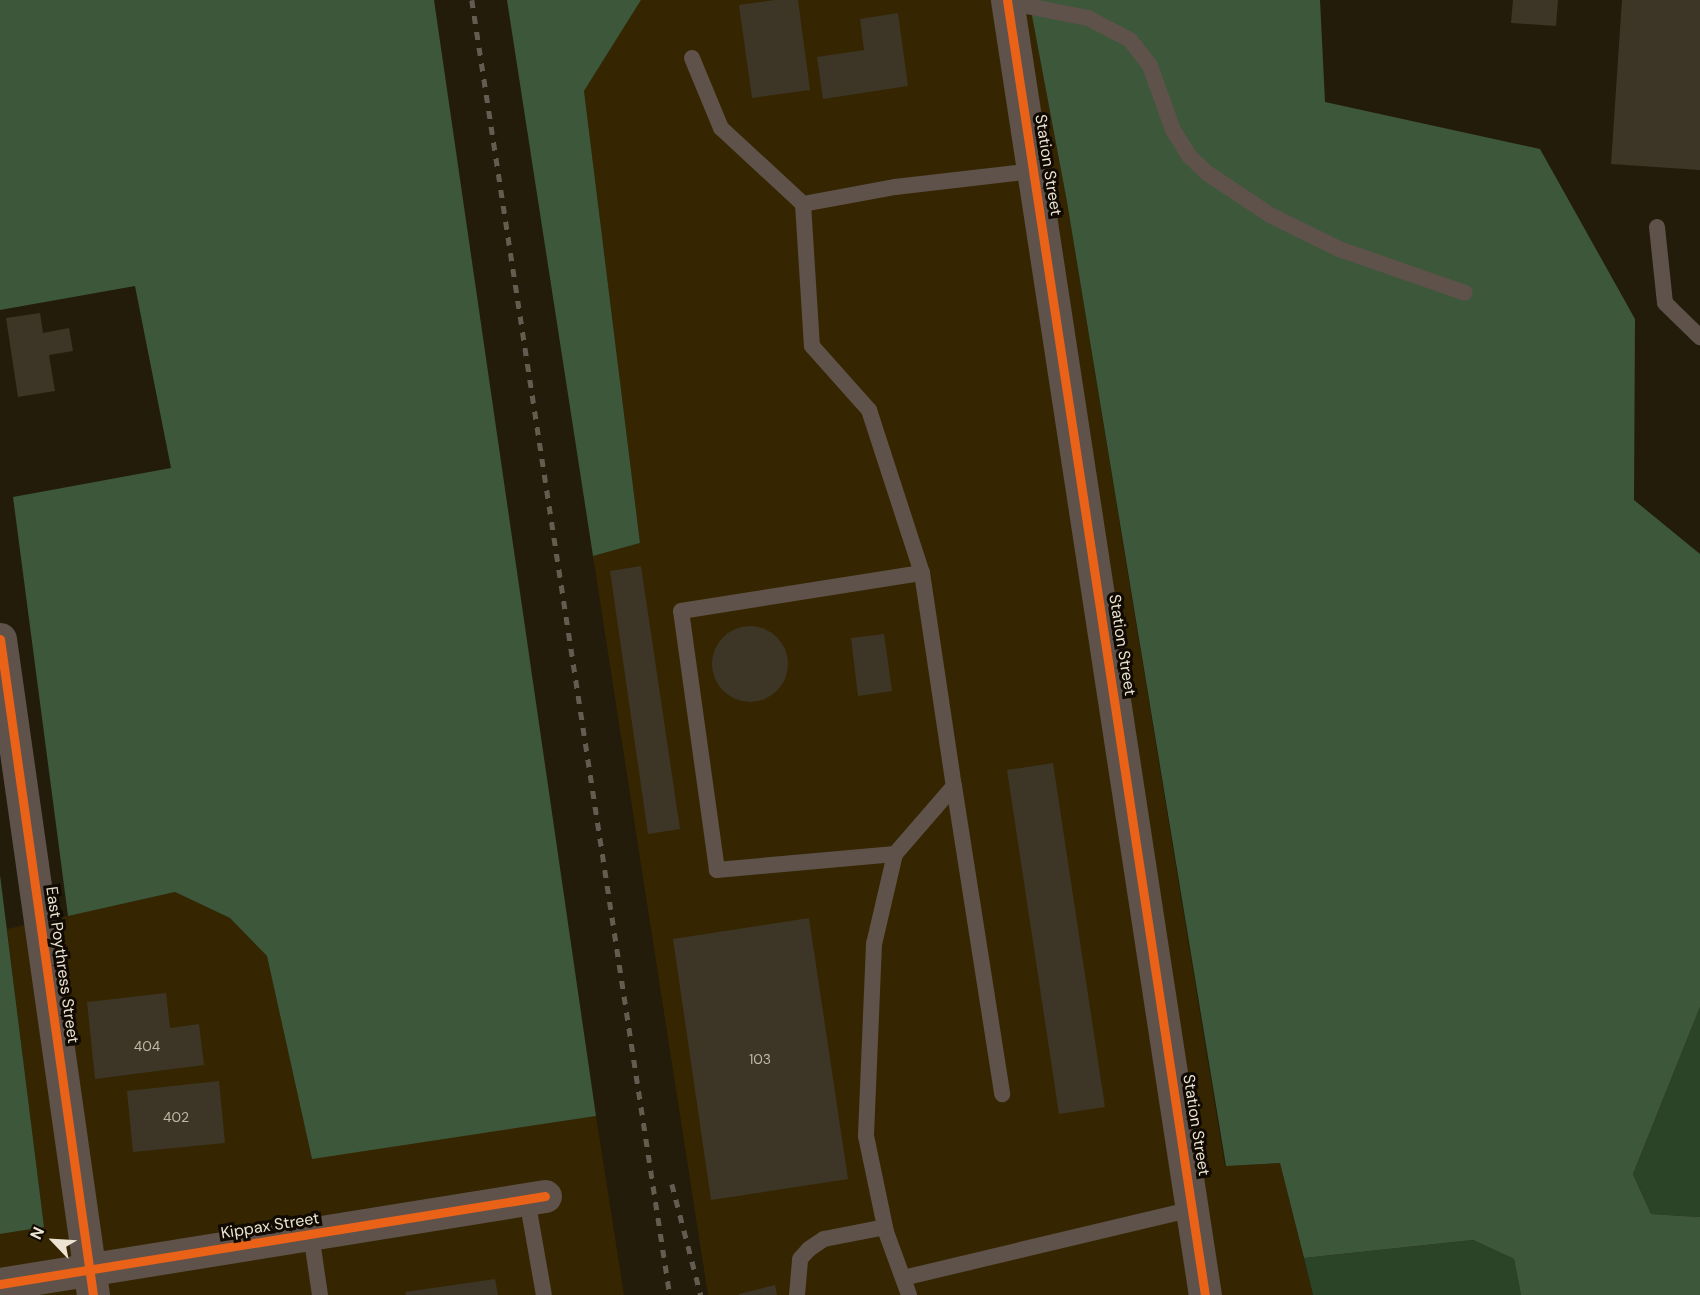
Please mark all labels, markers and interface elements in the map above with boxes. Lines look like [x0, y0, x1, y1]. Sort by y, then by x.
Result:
street label: Station Street [1031, 113, 1065, 217]
street label: Station Street [1105, 593, 1139, 697]
street label: East Poythress Street [41, 885, 83, 1045]
house number: 404 [134, 1038, 160, 1054]
house number: 103 [749, 1051, 771, 1067]
street label: Station Street [1179, 1073, 1213, 1177]
house number: 402 [163, 1109, 189, 1125]
street label: Kippax Street [219, 1209, 321, 1243]
north arrow [24, 1211, 84, 1271]
text: N [25, 1223, 49, 1243]

